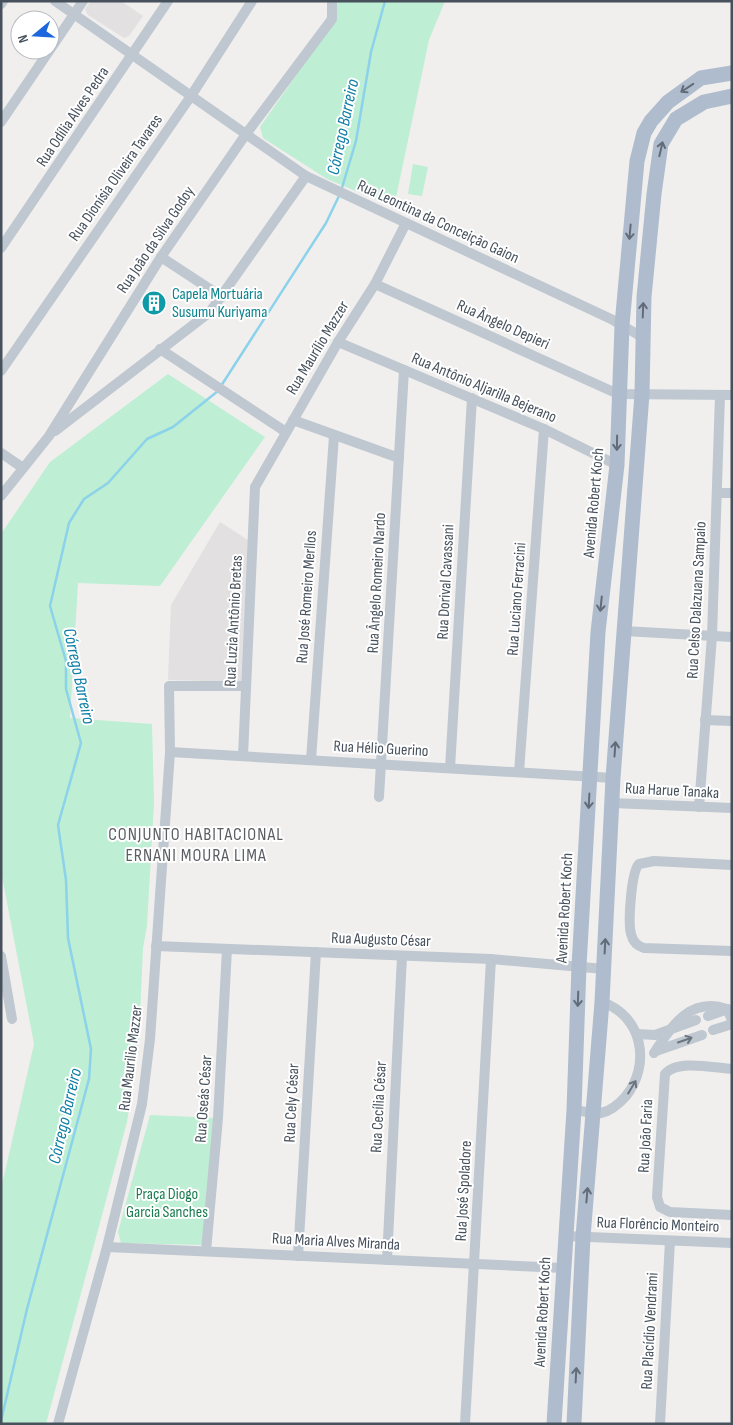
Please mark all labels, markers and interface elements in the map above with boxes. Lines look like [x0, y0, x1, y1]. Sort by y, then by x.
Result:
north arrow [10, 10, 60, 60]
text: N [14, 33, 32, 45]
street label: Rua Odília Alves Pedra [33, 63, 113, 171]
water label: Córrego Barreiro [323, 76, 364, 177]
one-way arrow [680, 83, 694, 93]
street label: Rua Dionísia Oliveira Tavares [65, 111, 167, 245]
one-way arrow [657, 142, 666, 158]
street label: Rua Leontina da Conceição Gaion [354, 176, 522, 268]
street label: Rua João da Silva Godoy [113, 183, 199, 297]
one-way arrow [625, 223, 635, 239]
place label: Capela Mortuária Susumu Kuriyama [172, 285, 267, 322]
building icon: Capela Mortuária Susumu Kuriyama [141, 290, 167, 316]
street label: Rua Ângelo Depieri [454, 296, 552, 354]
street label: Rua Maurílio Mazzer [283, 297, 354, 398]
one-way arrow [639, 303, 648, 319]
street label: Rua Antônio Aljarilla Bejerano [409, 349, 559, 427]
one-way arrow [612, 434, 622, 450]
street label: Avenida Robert Koch [580, 447, 608, 560]
street label: Rua Ângelo Romeiro Nardo [364, 512, 390, 654]
street label: Rua Celso Dalazuana Sampaio [683, 521, 711, 679]
street label: Rua Dorival Cavassani [433, 524, 459, 640]
street label: Rua José Romeiro Merllos [293, 530, 321, 664]
street label: Rua Luciano Ferracini [504, 542, 530, 656]
street label: Rua Luzia Antônio Bretas [221, 554, 247, 687]
one-way arrow [596, 596, 606, 612]
water label: Córrego Barreiro [59, 626, 100, 727]
street label: Rua Hélio Guerino [333, 737, 429, 761]
one-way arrow [611, 741, 620, 757]
street label: Rua Harue Tanaka [624, 779, 720, 803]
one-way arrow [584, 793, 593, 809]
district label: CONJUNTO HABITACIONAL ERNANI MOURA LIMA [108, 824, 284, 866]
street label: Avenida Robert Koch [553, 852, 577, 965]
street label: Rua Augusto César [331, 929, 431, 951]
one-way arrow [600, 938, 609, 954]
one-way arrow [574, 990, 583, 1006]
street label: Rua Maurilio Mazzer [115, 1004, 147, 1112]
one-way arrow [677, 1035, 693, 1045]
street label: Rua Oseás César [191, 1054, 217, 1143]
street label: Rua Cecília César [367, 1060, 391, 1153]
street label: Rua Cely César [280, 1063, 304, 1143]
water label: Córrego Barreiro [44, 1066, 86, 1166]
one-way arrow [627, 1080, 637, 1094]
street label: Rua João Faria [635, 1099, 657, 1173]
street label: Rua José Spoladore [452, 1140, 476, 1242]
park label: Praça Diogo Garcia Sanches [126, 1185, 208, 1222]
one-way arrow [582, 1188, 592, 1204]
street label: Rua Florêncio Monteiro [596, 1213, 720, 1237]
street label: Rua Maria Alves Miranda [271, 1229, 401, 1255]
street label: Avenida Robert Koch [531, 1256, 555, 1369]
street label: Rua Placídio Vendrami [637, 1272, 663, 1390]
one-way arrow [572, 1367, 581, 1383]

